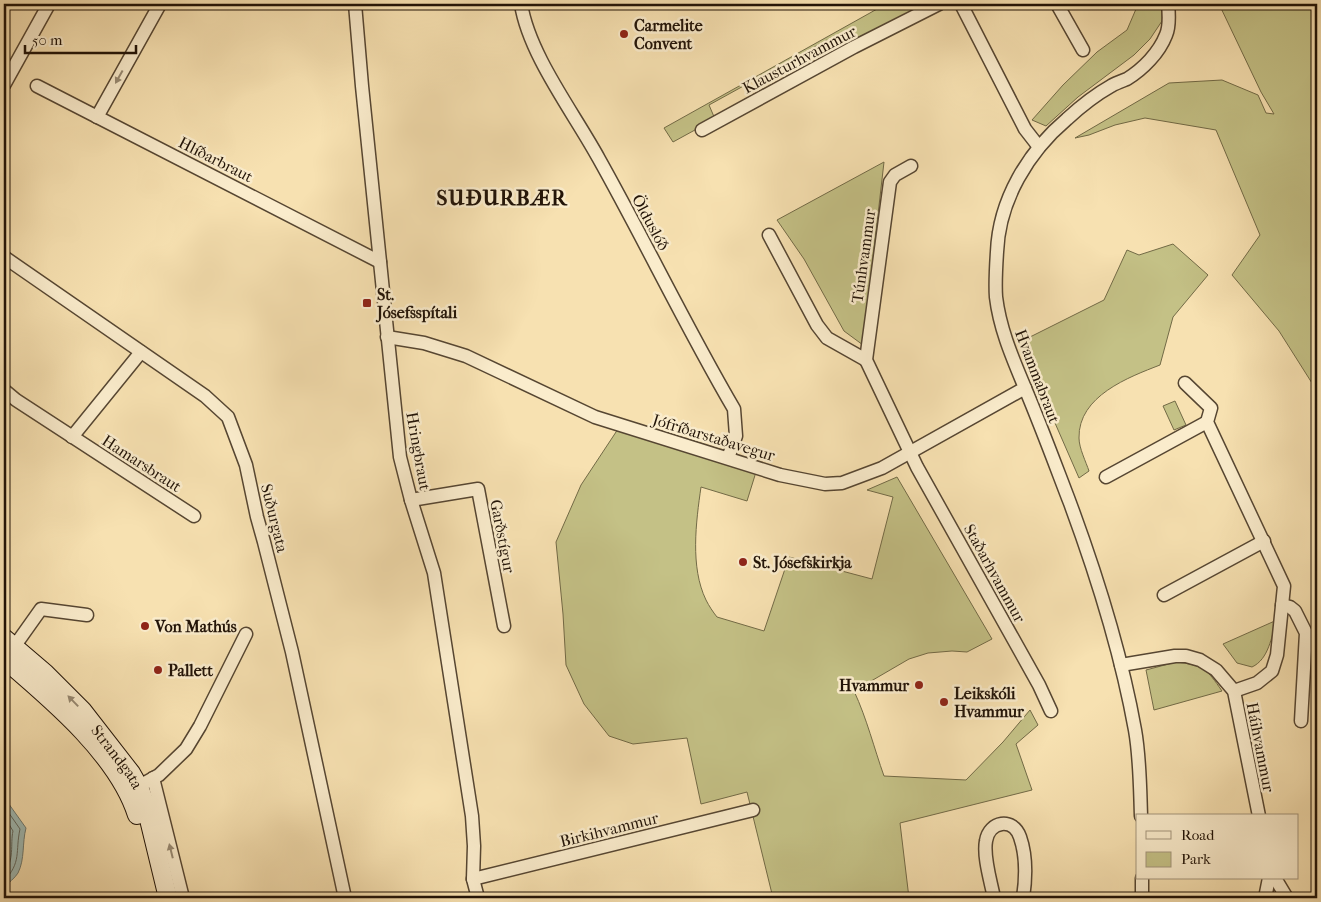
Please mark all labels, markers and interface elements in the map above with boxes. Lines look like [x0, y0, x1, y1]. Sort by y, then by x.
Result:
place label: Carmelite Convent [634, 16, 703, 53]
street label: Klausturhvammur [739, 21, 860, 97]
scale bar [25, 22, 136, 54]
marker: Carmelite Convent [618, 28, 630, 40]
text: 50 m [32, 31, 63, 49]
one-way arrow [115, 70, 123, 84]
street label: Hlíðarbraut [175, 133, 256, 186]
district label: SUÐURBÆR [437, 186, 568, 210]
street label: Ölduslóð [628, 191, 673, 254]
street label: Túnhvammur [847, 208, 880, 304]
place label: St. Jósefsspítali [375, 285, 457, 323]
marker: St. Jósefsspítali [361, 297, 373, 309]
street label: Hvammabraut [1011, 327, 1064, 426]
street label: Jófríðarstaðavegur [648, 409, 778, 465]
street label: Hringbraut [402, 410, 435, 492]
street label: Hamarsbraut [99, 431, 185, 496]
street label: Suðurgata [257, 482, 292, 555]
street label: Garðstígur [486, 498, 519, 575]
street label: Staðarhvammur [960, 521, 1030, 626]
place label: St. Jósefskirkja [753, 553, 852, 573]
marker: St. Jósefskirkja [737, 556, 749, 568]
place label: Von Mathús [154, 617, 237, 636]
marker: Von Mathús [139, 620, 151, 632]
place label: Pallett [168, 661, 213, 680]
marker: Pallett [152, 664, 164, 676]
place label: Hvammur [839, 676, 910, 695]
marker: Hvammur [913, 679, 925, 691]
place label: Leikskóli Hvammur [954, 684, 1025, 721]
one-way arrow [67, 695, 79, 707]
marker: Leikskóli Hvammur [938, 696, 950, 708]
street label: Háihvammur [1242, 701, 1279, 794]
street label: Strandgata [87, 721, 147, 793]
street label: Birkihvammur [558, 808, 661, 851]
legend [1136, 814, 1298, 880]
text: Road [1181, 826, 1215, 844]
one-way arrow [167, 843, 175, 858]
text: Park [1181, 850, 1211, 868]

